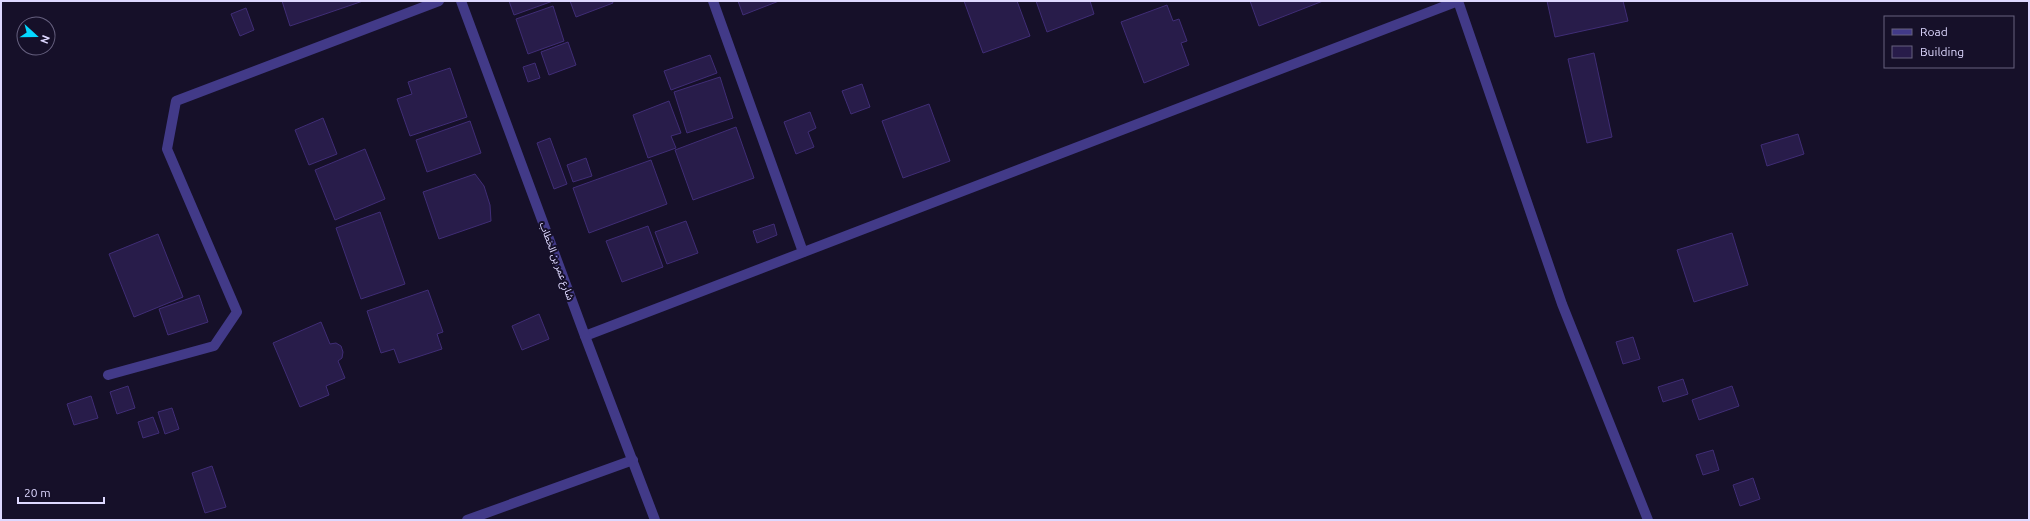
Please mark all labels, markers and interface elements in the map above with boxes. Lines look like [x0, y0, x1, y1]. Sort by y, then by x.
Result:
north arrow [16, 16, 56, 56]
legend [1884, 16, 2014, 68]
text: Road [1920, 25, 1948, 38]
text: N [38, 34, 52, 46]
text: Building [1920, 45, 1964, 58]
street label: شارع عمر بن الخطاب [536, 220, 576, 302]
scale bar [18, 479, 104, 505]
text: 20 m [24, 486, 51, 499]

